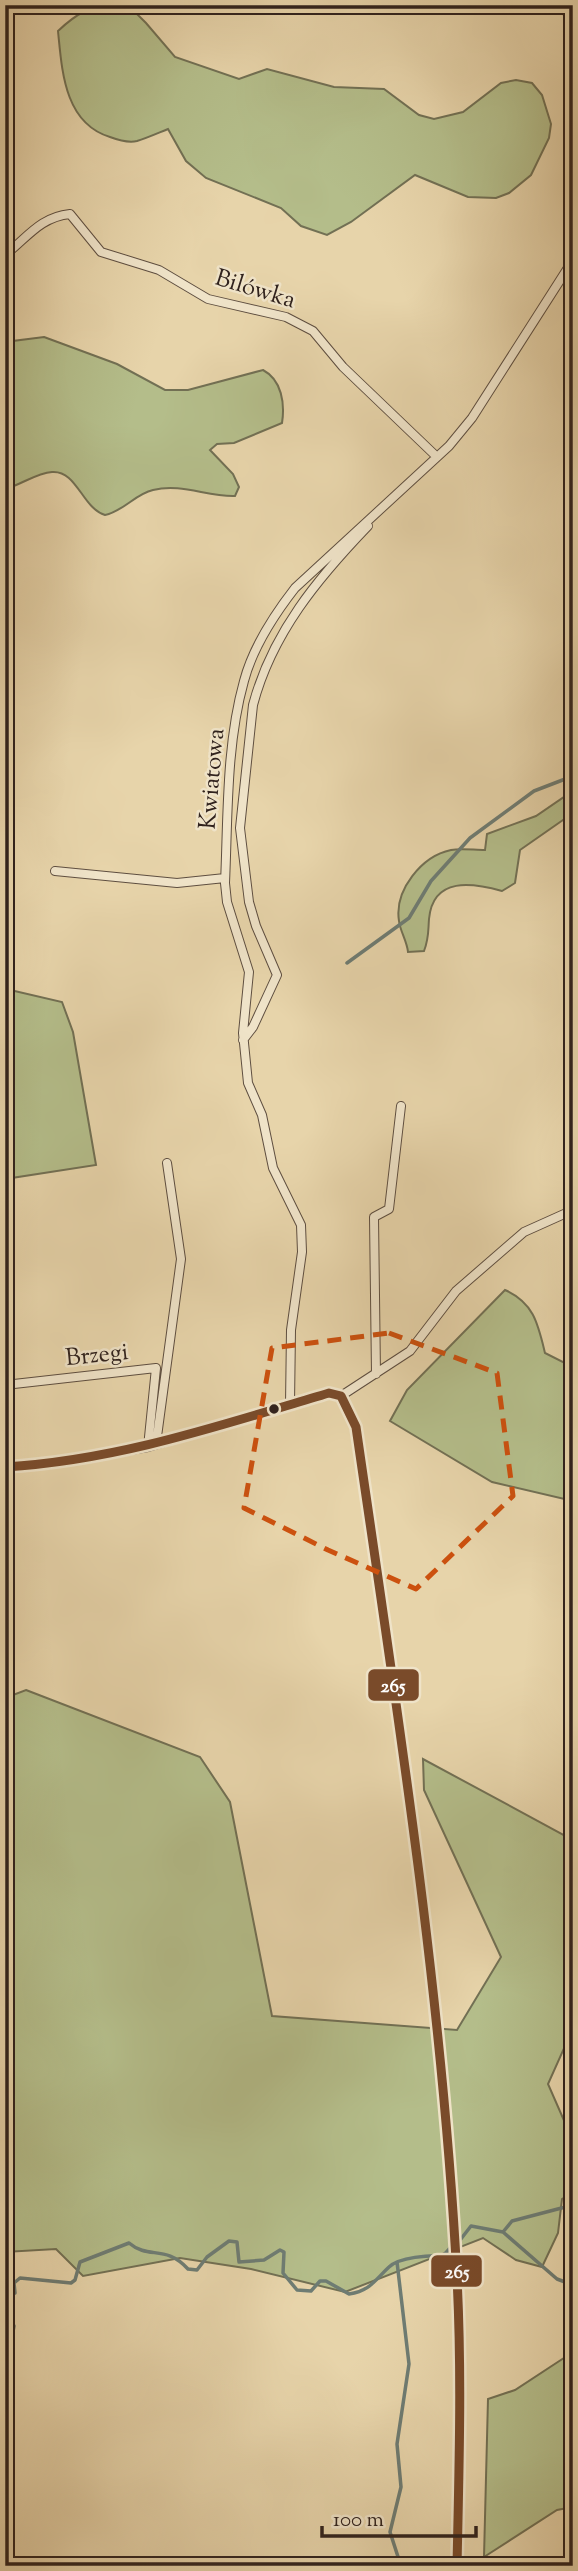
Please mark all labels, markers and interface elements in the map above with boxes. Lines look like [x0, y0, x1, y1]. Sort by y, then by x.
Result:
street label: Bilówka [210, 262, 300, 318]
street label: Kwiatowa [192, 727, 234, 831]
street label: Brzegi [64, 1336, 130, 1376]
unlabelled marker [267, 1402, 281, 1416]
line badge: 265 [367, 1668, 420, 1702]
text: 265 [381, 1674, 406, 1701]
line badge: 265 [430, 2254, 483, 2288]
text: 265 [445, 2260, 470, 2287]
scale bar [322, 2494, 476, 2538]
text: 100 m [333, 2506, 384, 2536]

